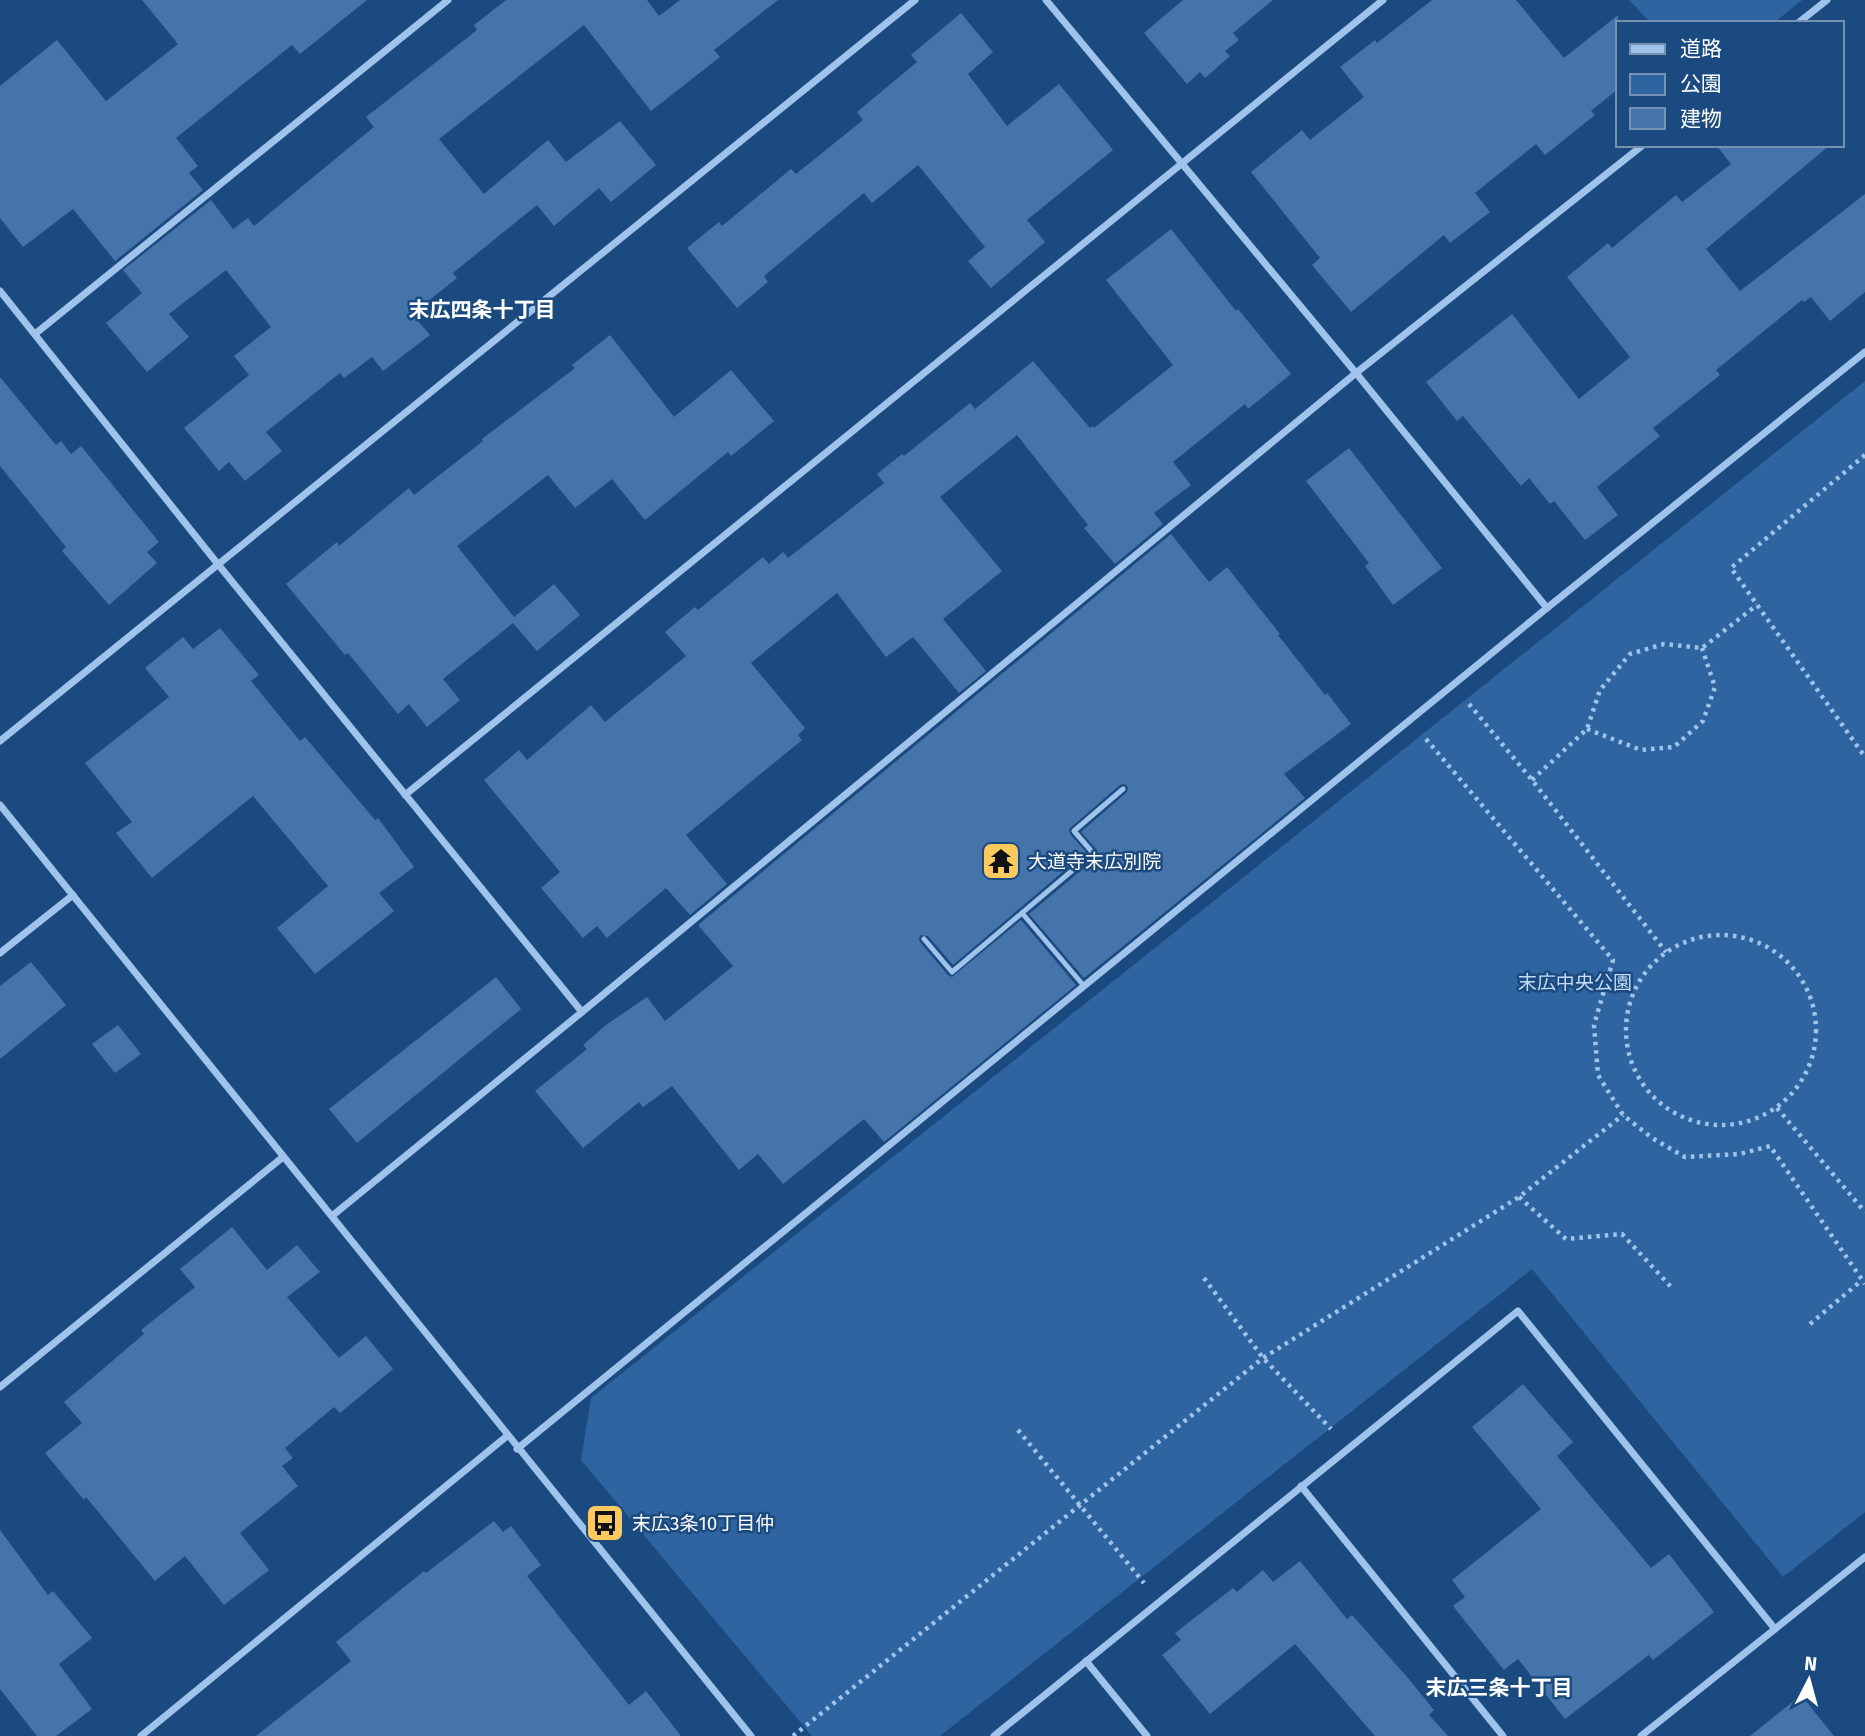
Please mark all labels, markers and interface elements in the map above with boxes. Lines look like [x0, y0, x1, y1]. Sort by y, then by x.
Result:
legend [1616, 21, 1844, 147]
text: 道路 [1680, 36, 1722, 62]
text: 公園 [1680, 71, 1722, 97]
text: 建物 [1680, 106, 1722, 132]
district label: 末広四条十丁目 [409, 297, 556, 323]
temple icon: 大道寺末広別院 [980, 840, 1022, 882]
place label: 大道寺末広別院 [1028, 850, 1161, 873]
park label: 末広中央公園 [1518, 971, 1632, 994]
bus stop icon: 末広3条10丁目仲 [584, 1502, 626, 1544]
place label: 末広3条10丁目仲 [632, 1512, 774, 1535]
north arrow [1774, 1645, 1844, 1715]
text: N [1803, 1651, 1818, 1676]
district label: 末広三条十丁目 [1426, 1675, 1573, 1701]

